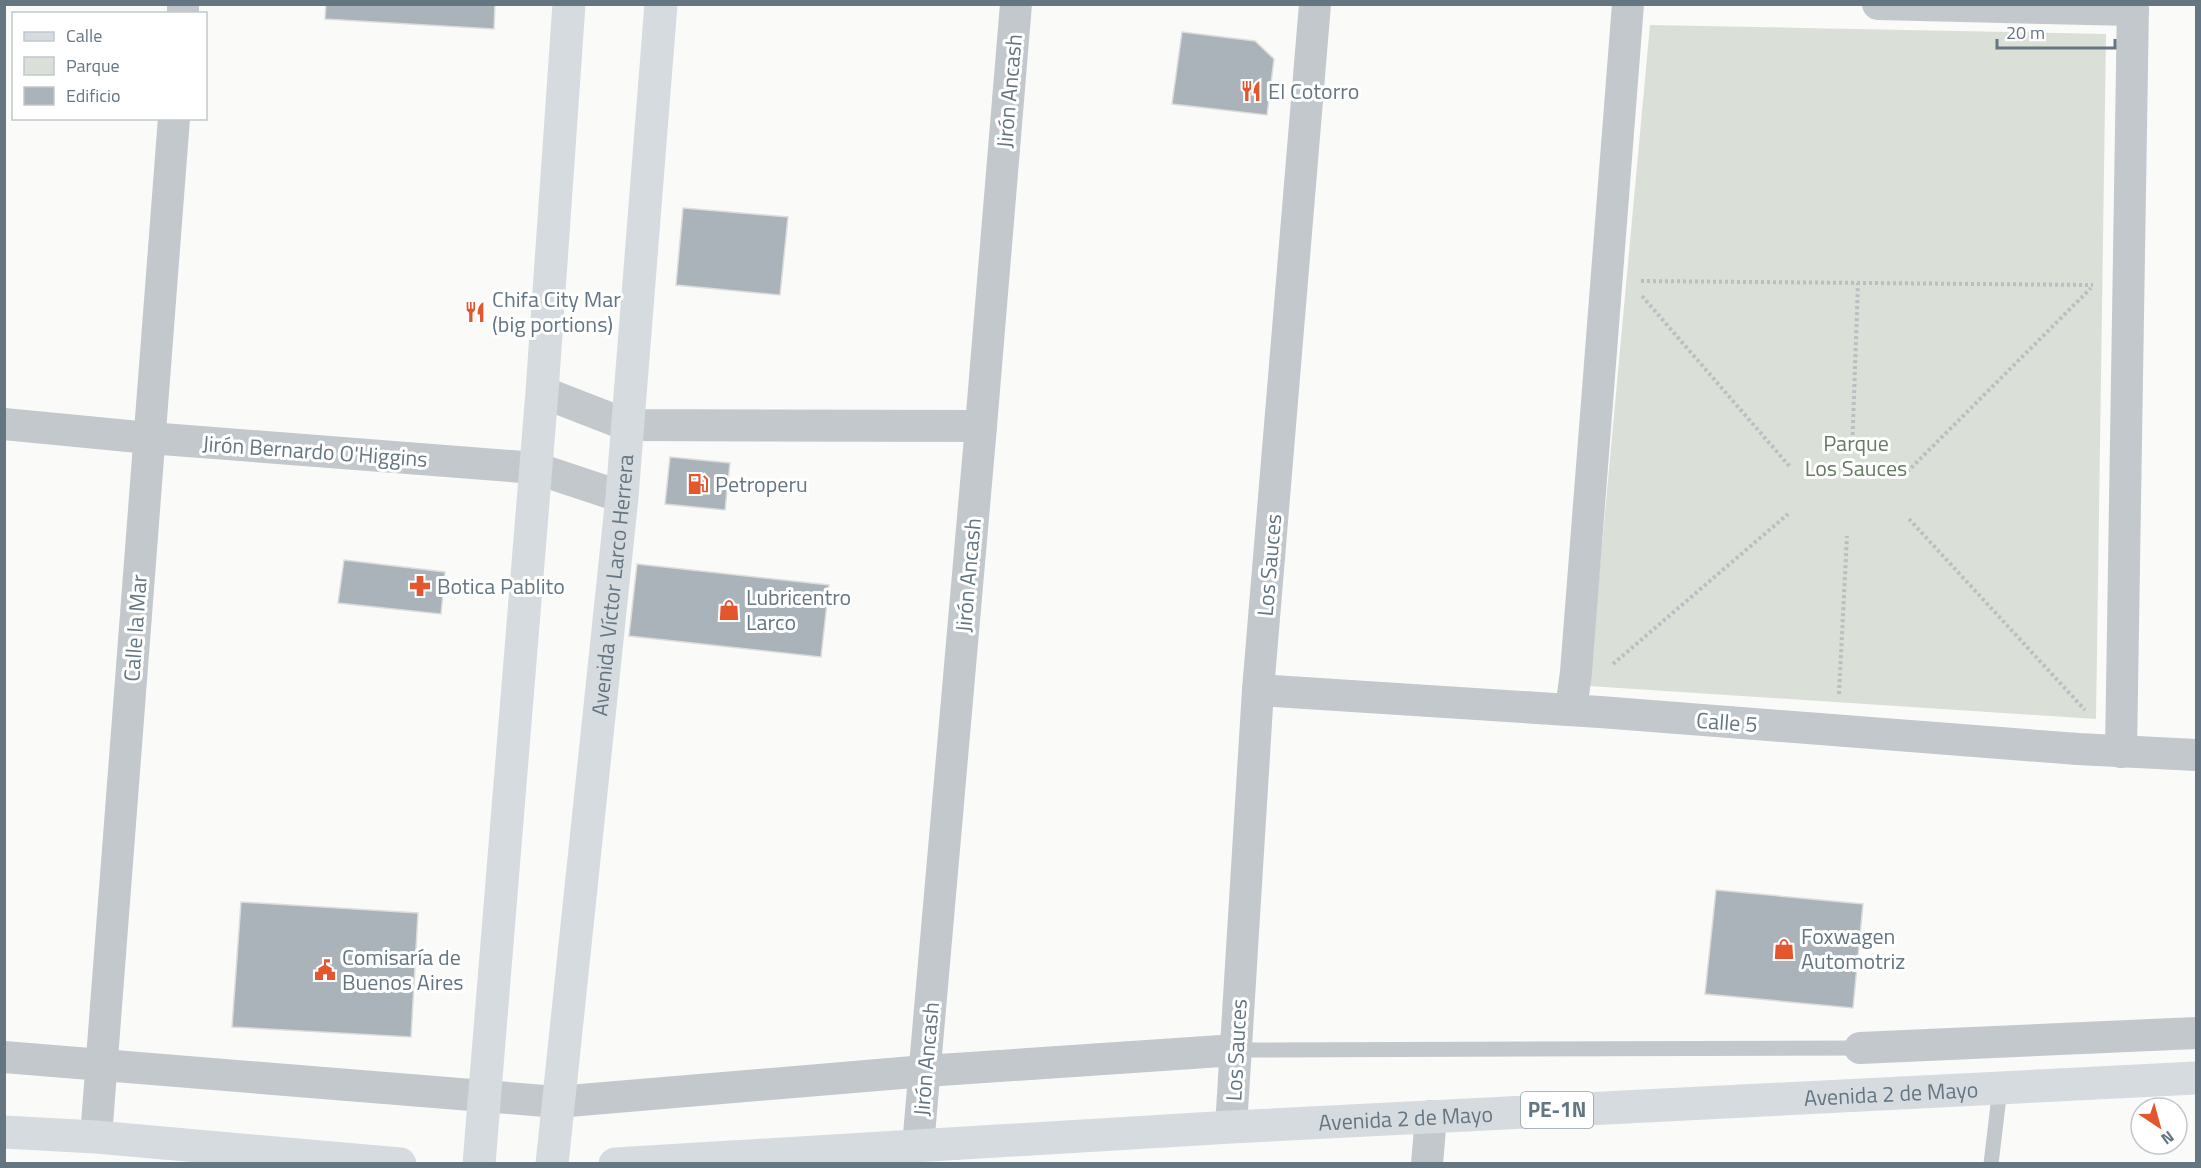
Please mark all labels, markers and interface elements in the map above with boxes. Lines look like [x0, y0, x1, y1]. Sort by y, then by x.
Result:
legend [12, 12, 207, 120]
scale bar [1997, 12, 2116, 50]
text: 20 m [2006, 19, 2045, 46]
text: Calle [66, 22, 102, 49]
street label: Jirón Ancash [987, 33, 1031, 149]
text: Parque [66, 52, 120, 79]
place label: El Cotorro [1268, 74, 1359, 108]
restaurant icon: El Cotorro [1239, 79, 1263, 103]
text: Edificio [66, 82, 120, 109]
place label: Chifa City Mar (big portions) [492, 282, 621, 341]
restaurant icon: Chifa City Mar (big portions) [463, 300, 487, 324]
street label: Jirón Bernardo O'Higgins [201, 426, 429, 476]
park label: Parque Los Sauces [1805, 426, 1907, 485]
street label: Avenida Víctor Larco Herrera [582, 453, 642, 718]
place label: Petroperu [715, 467, 808, 501]
fuel station icon: Petroperu [686, 472, 710, 496]
street label: Los Sauces [1248, 512, 1290, 618]
street label: Jirón Ancash [946, 517, 990, 633]
place label: Botica Pablito [437, 569, 565, 603]
street label: Calle la Mar [114, 573, 156, 683]
pharmacy icon: Botica Pablito [408, 574, 432, 598]
place label: Lubricentro Larco [746, 580, 851, 639]
shop icon: Lubricentro Larco [717, 598, 741, 622]
street label: Calle 5 [1695, 703, 1759, 741]
place label: Foxwagen Automotriz [1801, 919, 1905, 978]
shop icon: Foxwagen Automotriz [1772, 937, 1796, 961]
place label: Comisaría de Buenos Aires [342, 940, 464, 999]
public building icon: Comisaría de Buenos Aires [313, 958, 337, 982]
street label: Los Sauces [1216, 998, 1256, 1102]
street label: Jirón Ancash [904, 1001, 948, 1117]
street label: Avenida 2 de Mayo [1803, 1072, 1979, 1115]
road number: PE-1N [1521, 1092, 1593, 1128]
north arrow [2129, 1096, 2189, 1156]
street label: Avenida 2 de Mayo [1318, 1097, 1494, 1140]
text: N [2156, 1125, 2179, 1151]

